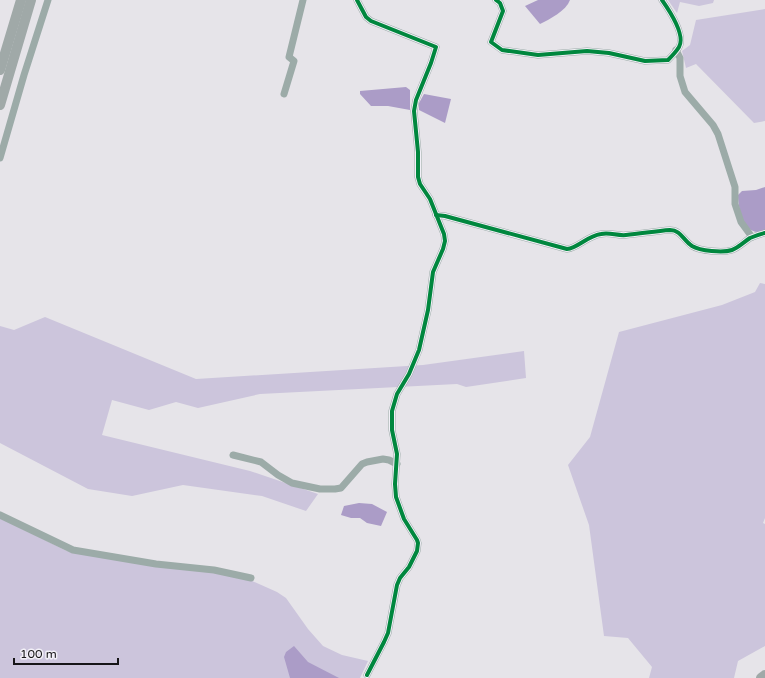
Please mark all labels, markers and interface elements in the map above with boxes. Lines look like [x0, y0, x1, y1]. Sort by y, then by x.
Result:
scale bar [14, 640, 118, 666]
text: 100 m [20, 647, 57, 661]

